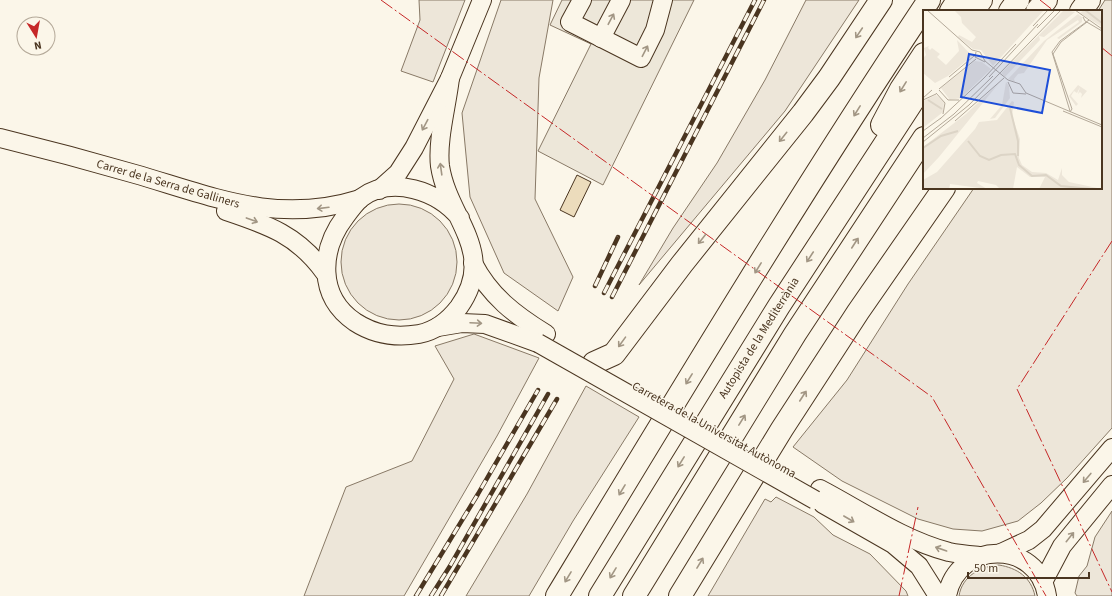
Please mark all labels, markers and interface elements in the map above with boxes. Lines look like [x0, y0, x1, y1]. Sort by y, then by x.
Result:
inset map [923, 10, 1102, 189]
one-way arrow [608, 13, 615, 25]
north arrow [16, 16, 56, 56]
one-way arrow [855, 27, 864, 38]
text: N [33, 37, 43, 53]
one-way arrow [642, 45, 649, 57]
one-way arrow [899, 81, 907, 92]
one-way arrow [852, 105, 860, 117]
one-way arrow [421, 119, 429, 131]
one-way arrow [779, 132, 787, 143]
street label: Carrer de la Serra de Galliners [94, 155, 242, 213]
one-way arrow [437, 163, 445, 176]
one-way arrow [317, 204, 330, 212]
one-way arrow [246, 217, 258, 225]
one-way arrow [697, 233, 706, 244]
one-way arrow [851, 237, 859, 249]
one-way arrow [806, 251, 814, 262]
one-way arrow [753, 262, 761, 274]
street label: Autopista de la Mediterrània [715, 274, 803, 402]
one-way arrow [469, 319, 482, 327]
one-way arrow [618, 336, 626, 347]
one-way arrow [685, 373, 693, 385]
street label: Carretera de la Universitat Autònoma [629, 378, 799, 482]
one-way arrow [800, 390, 808, 402]
one-way arrow [738, 415, 746, 426]
one-way arrow [677, 456, 685, 467]
one-way arrow [1082, 472, 1091, 483]
one-way arrow [617, 484, 625, 496]
one-way arrow [843, 516, 855, 524]
one-way arrow [1065, 531, 1074, 542]
one-way arrow [935, 545, 948, 552]
scale bar [968, 554, 1089, 580]
one-way arrow [696, 558, 704, 569]
text: 50 m [974, 560, 998, 577]
one-way arrow [609, 567, 617, 579]
one-way arrow [564, 571, 572, 583]

